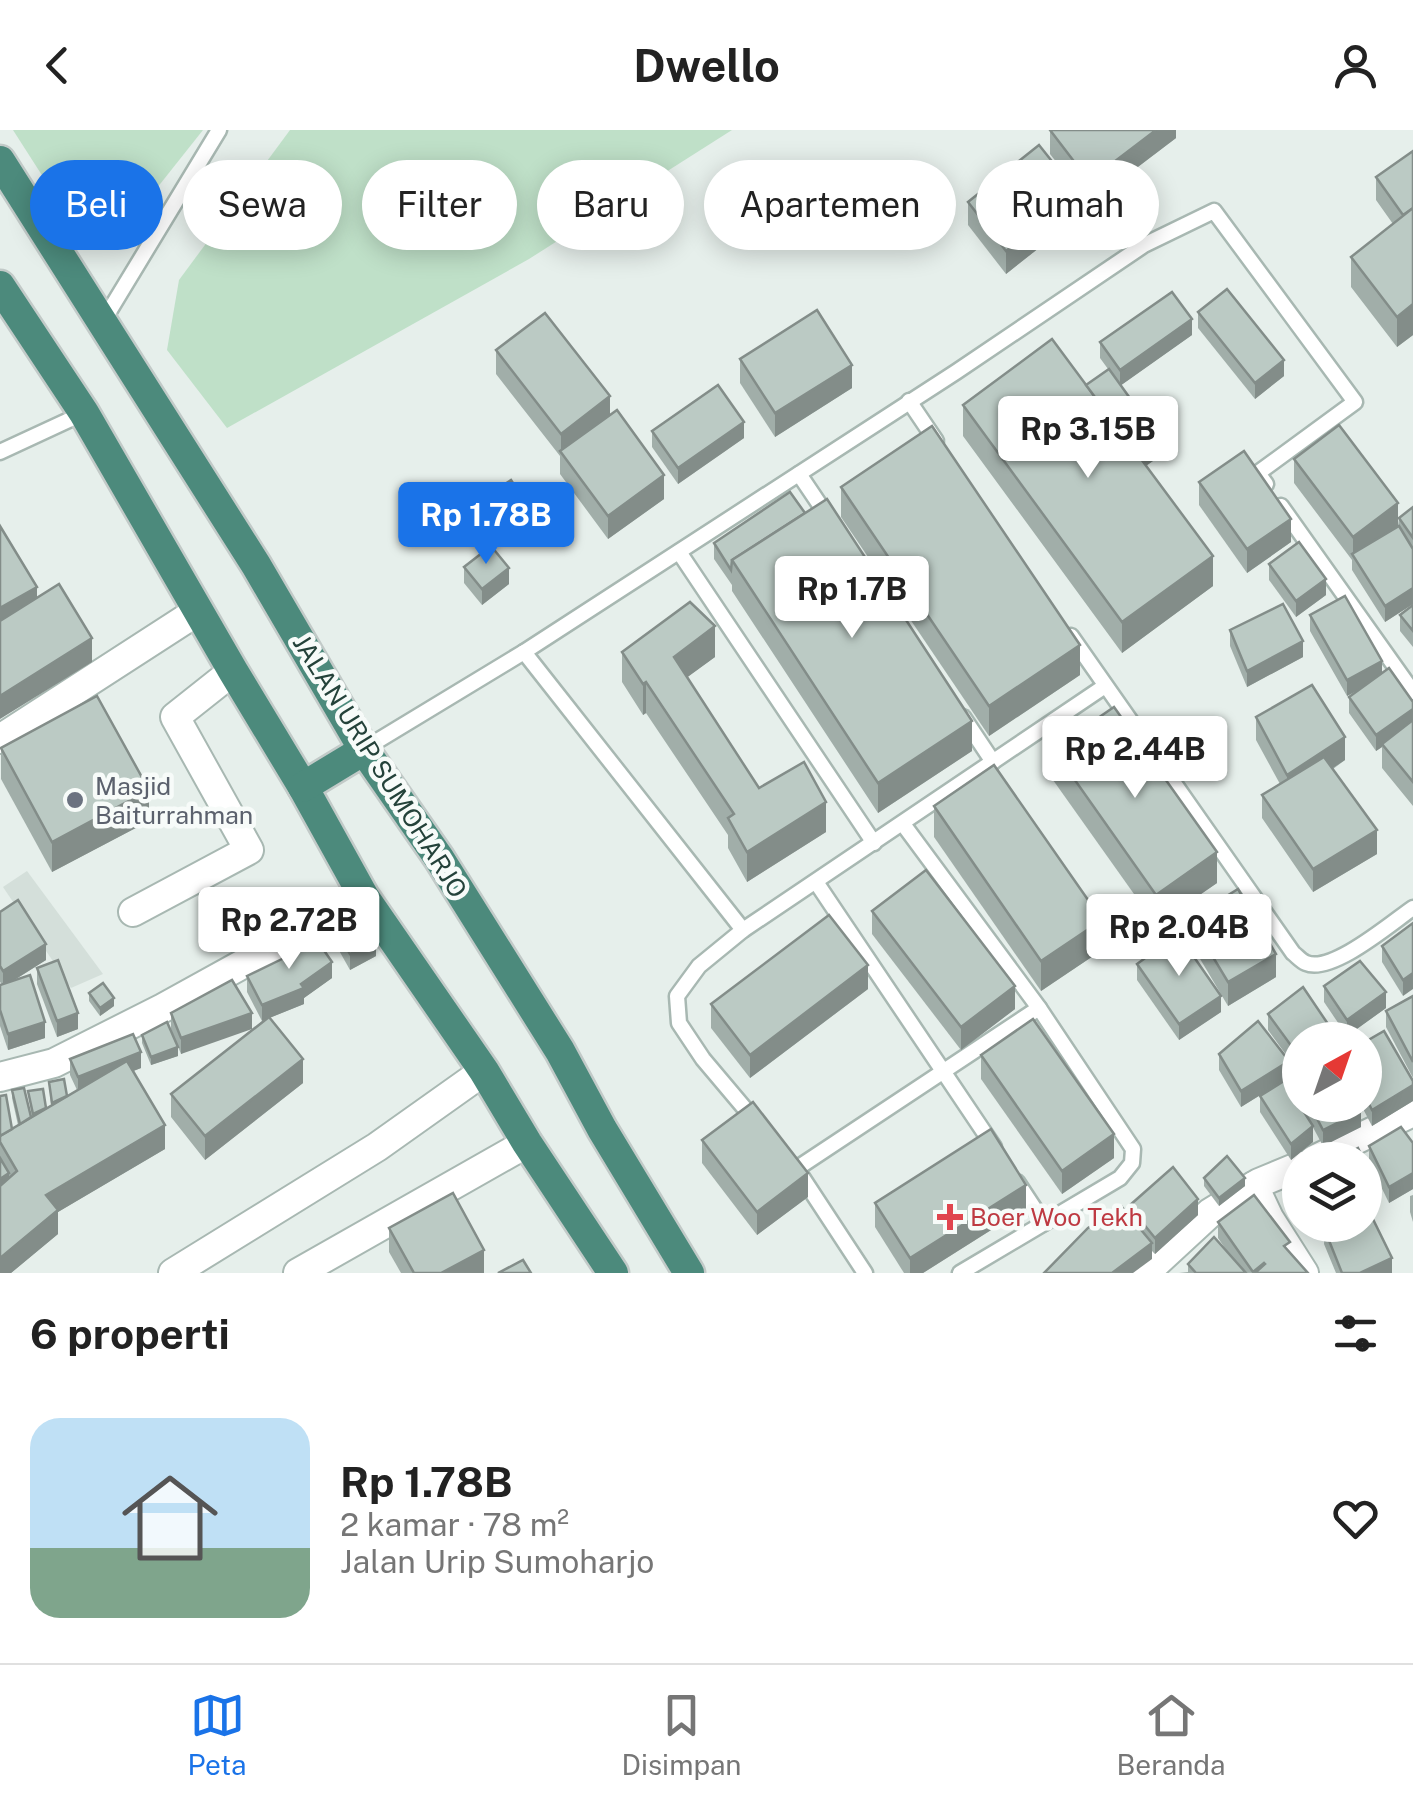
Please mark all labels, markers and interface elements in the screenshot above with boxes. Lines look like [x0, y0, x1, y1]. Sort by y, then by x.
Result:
icon: back [30, 38, 85, 93]
icon: person [1328, 38, 1383, 93]
text: Dwello [633, 39, 780, 92]
chip: Beli [30, 160, 163, 250]
chip: Sewa [183, 160, 342, 250]
chip: Filter [362, 160, 517, 250]
chip: Baru [537, 160, 684, 250]
chip: Apartemen [704, 160, 956, 250]
chip: Rumah [976, 160, 1159, 250]
pin: Rp 3.15B [985, 396, 1191, 481]
text: Rp 3.15B [1020, 410, 1156, 447]
pin: Rp 1.78B [383, 482, 589, 567]
text: Rp 1.78B [420, 496, 552, 533]
pin: Rp 1.7B [760, 556, 944, 641]
text: Rp 1.7B [797, 570, 907, 607]
street label: JALAN URIP SUMOHARJO [287, 629, 473, 903]
pin: Rp 2.44B [1032, 716, 1238, 801]
text: Rp 2.44B [1064, 730, 1206, 767]
place label: Masjid Baiturrahman [95, 771, 253, 830]
marker: Masjid Baiturrahman [64, 789, 86, 811]
pin: Rp 2.72B [186, 887, 392, 972]
pin: Rp 2.04B [1076, 894, 1282, 979]
text: Rp 2.72B [220, 901, 358, 938]
text: Rp 2.04B [1108, 908, 1250, 945]
north arrow [1282, 1022, 1382, 1122]
map controls [1282, 1022, 1382, 1242]
button: layers [1282, 1142, 1382, 1242]
place label: Boer Woo Tekh [970, 1202, 1143, 1232]
marker: Boer Woo Tekh [939, 1206, 961, 1228]
icon: filters [1328, 1306, 1383, 1361]
text: 6 properti [30, 1309, 230, 1358]
text: Rp 1.78B [340, 1457, 513, 1506]
icon: home [110, 1458, 230, 1578]
icon: heart [1328, 1491, 1383, 1546]
text: 2 kamar · 78 m² [340, 1506, 569, 1543]
text: Jalan Urip Sumoharjo [340, 1543, 654, 1580]
tab: Peta [187, 1688, 247, 1781]
tab: Disimpan [622, 1688, 742, 1781]
tab: Beranda [1117, 1688, 1226, 1781]

